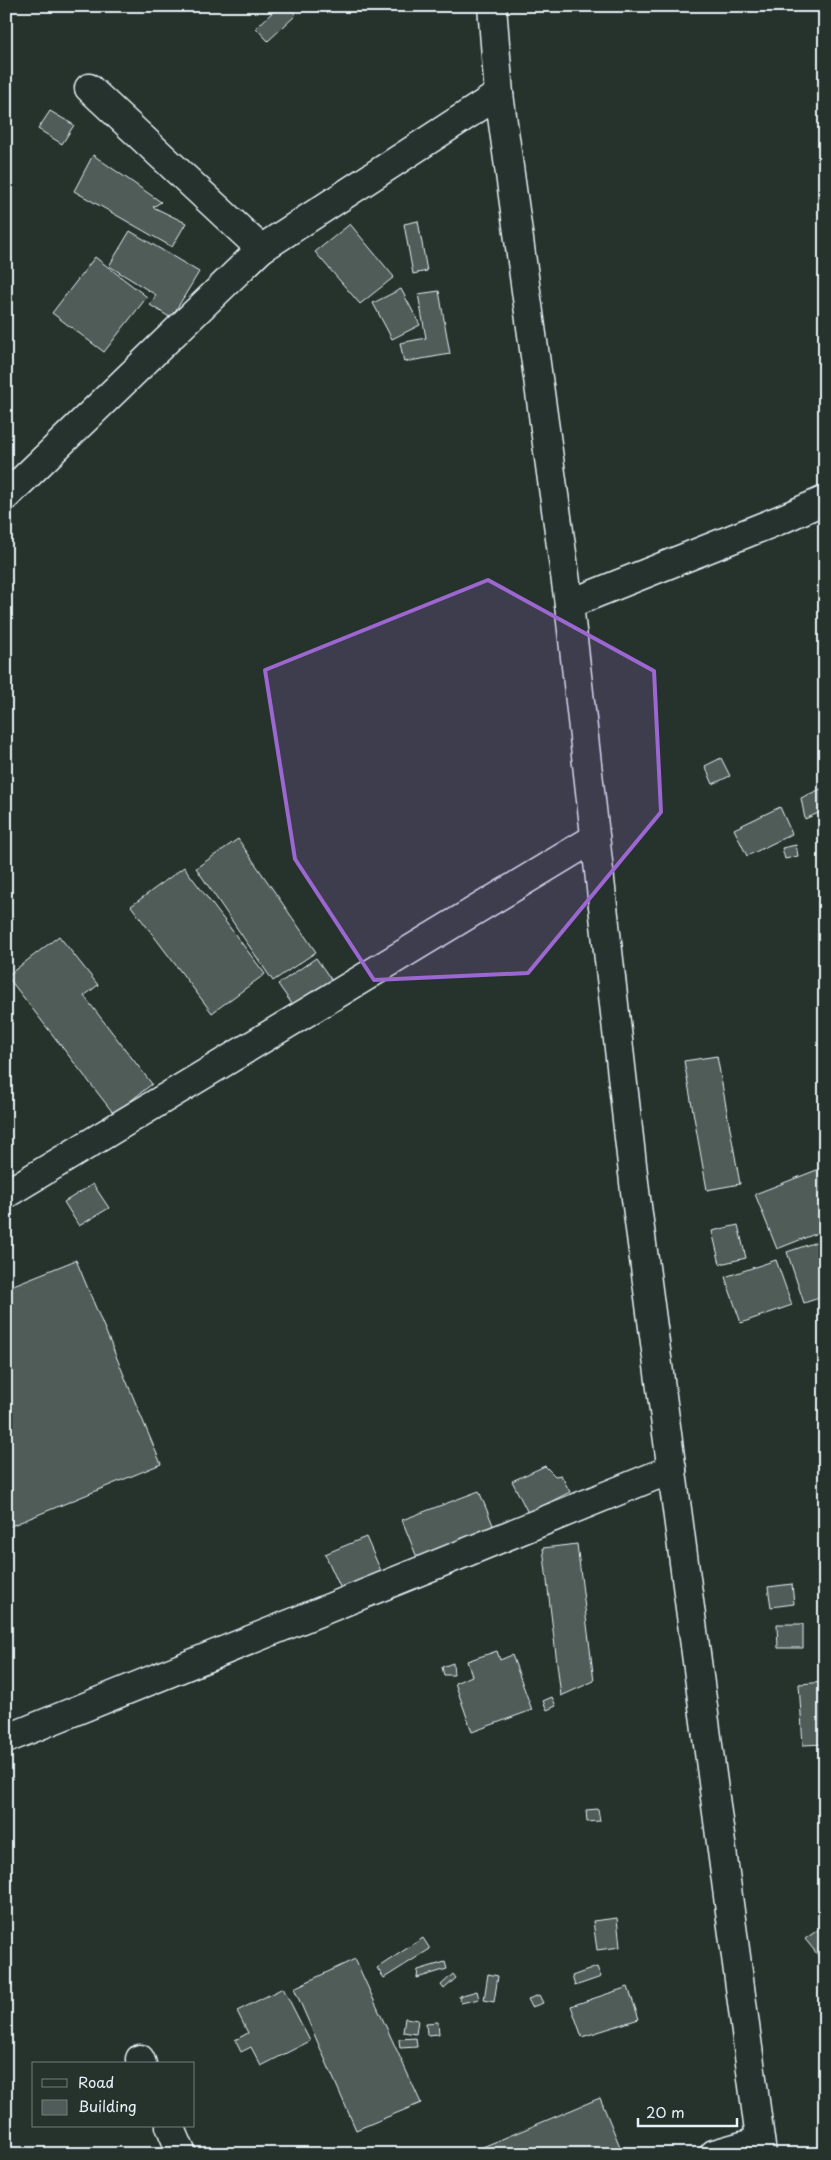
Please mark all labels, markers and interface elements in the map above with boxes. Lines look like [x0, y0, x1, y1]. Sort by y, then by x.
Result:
legend [32, 2062, 195, 2128]
text: Road [78, 2070, 114, 2093]
text: Building [78, 2094, 137, 2117]
scale bar [638, 2095, 737, 2127]
text: 20 m [646, 2100, 685, 2123]

